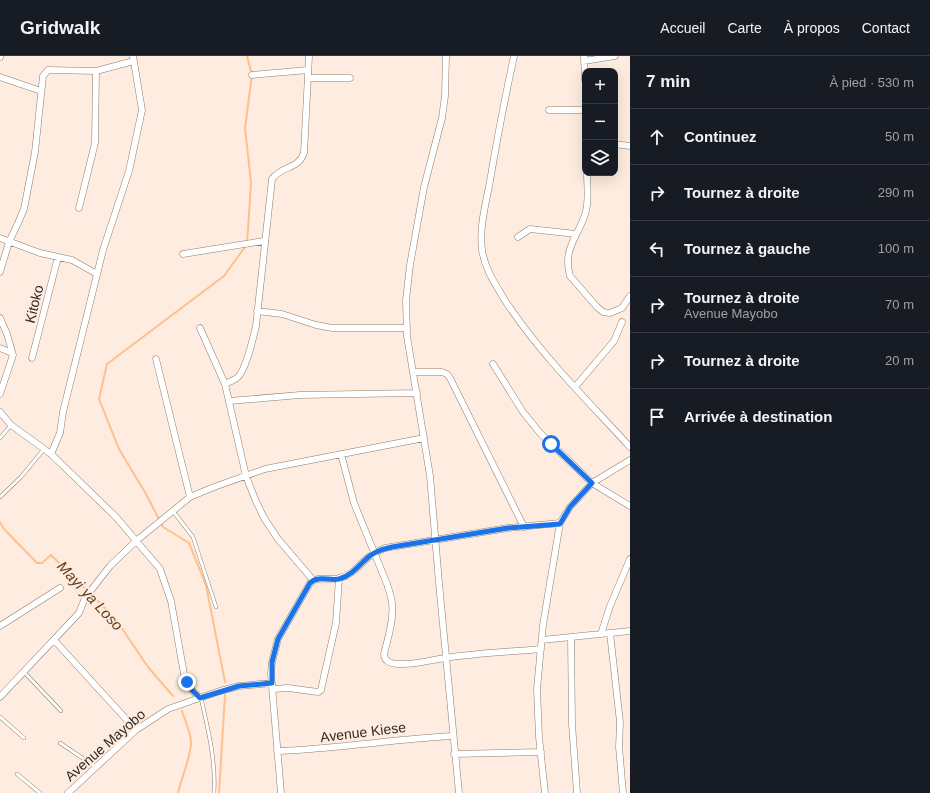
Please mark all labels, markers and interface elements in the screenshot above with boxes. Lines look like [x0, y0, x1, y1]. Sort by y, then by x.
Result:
text: Gridwalk [20, 17, 100, 38]
text: Accueil [660, 20, 705, 36]
text: Carte [727, 20, 762, 36]
text: À propos [784, 20, 840, 36]
text: Contact [862, 20, 910, 36]
map controls [582, 68, 618, 176]
button: + [582, 68, 618, 104]
text: 7 min [646, 72, 690, 91]
text: À pied · 530 m [829, 75, 914, 90]
button: − [582, 104, 618, 140]
icon: ahead [646, 126, 668, 148]
text: Continuez [684, 128, 757, 145]
text: 50 m [885, 129, 914, 144]
button: layers [582, 140, 618, 176]
icon: right [646, 182, 668, 204]
text: Tournez à droite [684, 184, 800, 201]
text: 290 m [878, 185, 914, 200]
icon: left [646, 238, 668, 260]
text: Tournez à gauche [684, 240, 810, 257]
text: 100 m [878, 241, 914, 256]
street label: Kitoko [22, 283, 47, 325]
text: Tournez à droite [684, 289, 800, 306]
icon: right [646, 294, 668, 316]
text: 70 m [885, 297, 914, 312]
text: Avenue Mayobo [684, 306, 778, 321]
icon: right [646, 350, 668, 372]
text: Tournez à droite [684, 352, 800, 369]
text: 20 m [885, 353, 914, 368]
icon: arrive [646, 406, 668, 428]
text: Arrivée à destination [684, 408, 832, 425]
route start [542, 435, 560, 453]
water label: Mayi ya Loso [54, 558, 127, 634]
route end [178, 673, 196, 691]
street label: Avenue Mayobo [62, 706, 148, 784]
street label: Avenue Kiese [319, 719, 407, 745]

